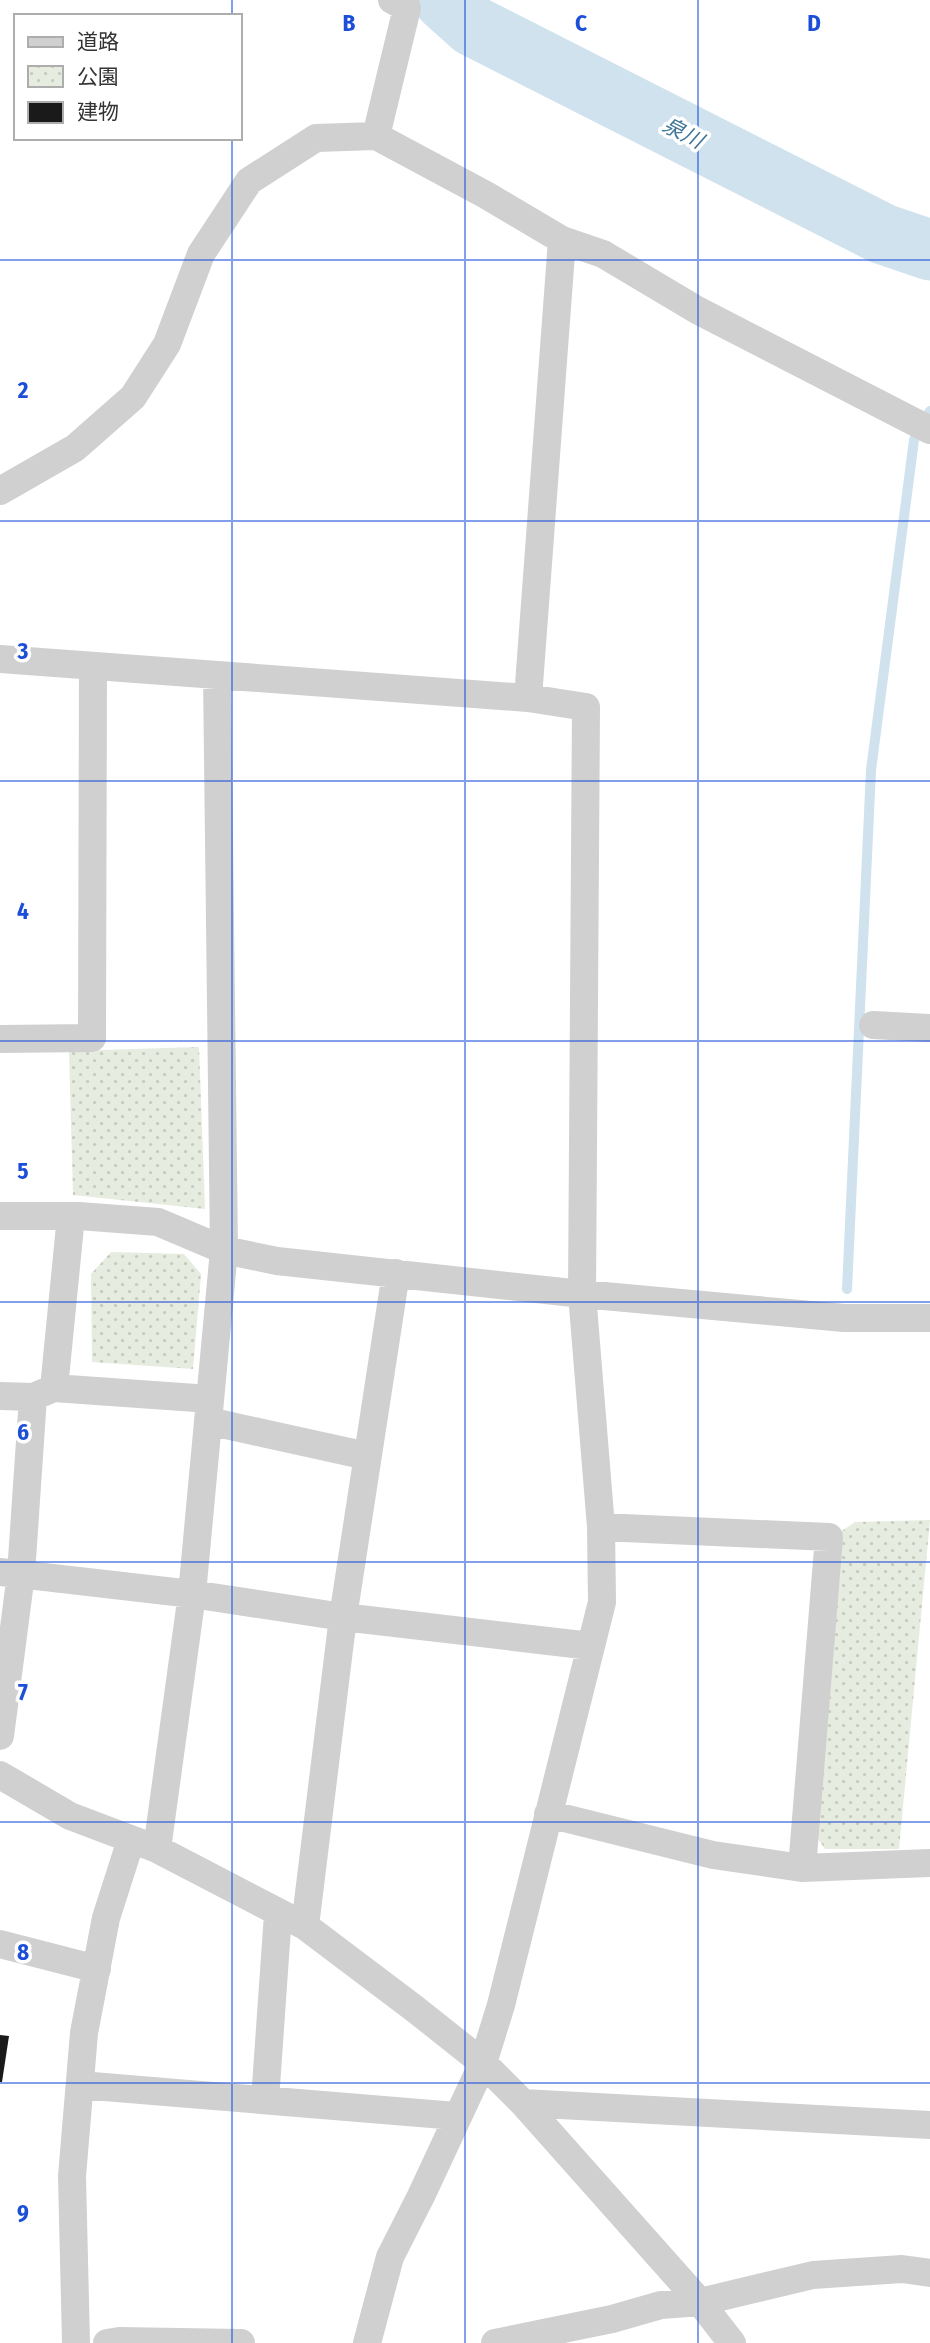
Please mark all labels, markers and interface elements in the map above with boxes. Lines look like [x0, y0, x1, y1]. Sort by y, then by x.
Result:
text: B [343, 9, 356, 37]
text: C [575, 9, 587, 37]
text: D [807, 9, 821, 37]
legend [14, 14, 242, 140]
text: 道路 [77, 29, 119, 55]
text: 公園 [77, 64, 119, 90]
text: 建物 [77, 99, 119, 125]
water label: 泉川 [658, 112, 709, 155]
text: 2 [17, 376, 29, 404]
text: 3 [17, 637, 29, 665]
text: 4 [17, 897, 29, 925]
text: 5 [17, 1157, 29, 1185]
text: 6 [17, 1418, 29, 1446]
text: 7 [18, 1678, 28, 1706]
text: 8 [17, 1938, 29, 1966]
text: 9 [17, 2199, 29, 2227]

